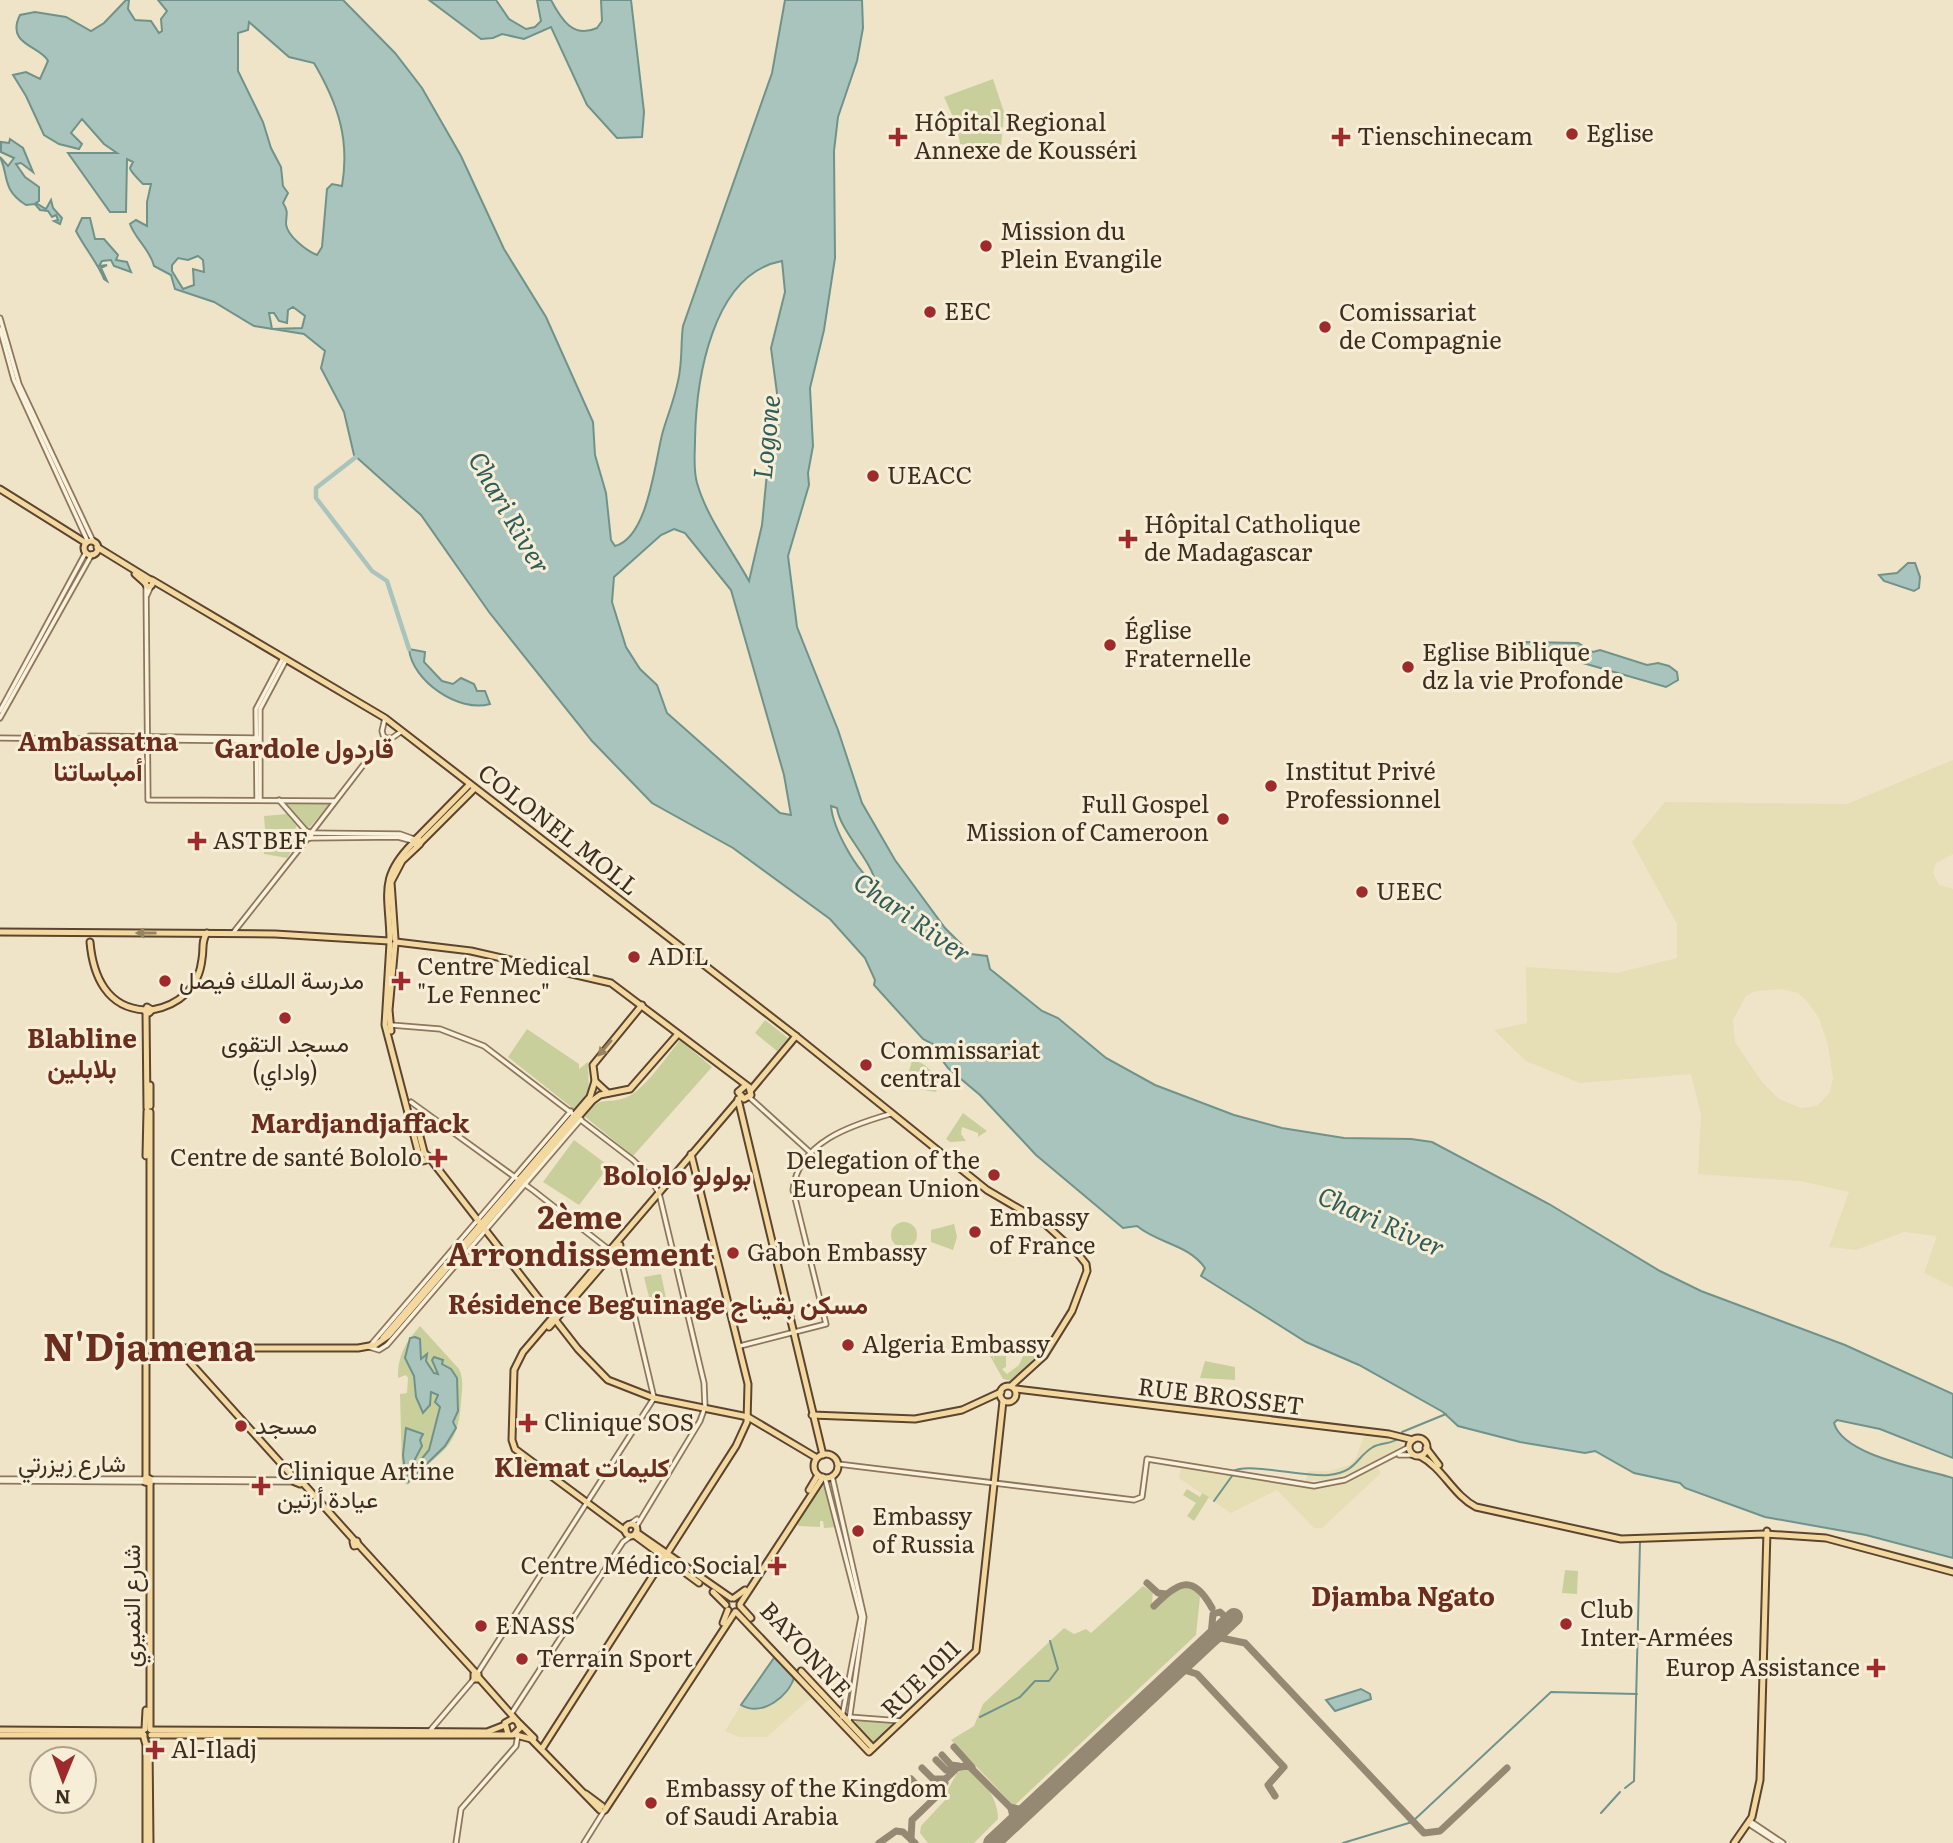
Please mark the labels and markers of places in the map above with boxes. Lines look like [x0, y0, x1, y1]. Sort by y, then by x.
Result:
place label: Hôpital Regional Annexe de Kousséri [914, 103, 1137, 166]
place label: Eglise [1586, 114, 1654, 149]
place label: Tienschinecam [1357, 117, 1533, 152]
marker: Eglise [1564, 126, 1580, 142]
marker: Hôpital Regional Annexe de Kousséri [888, 127, 908, 147]
marker: Tienschinecam [1331, 127, 1351, 147]
place label: Mission du Plein Evangile [1000, 212, 1162, 275]
marker: Mission du Plein Evangile [978, 238, 994, 254]
place label: EEC [944, 292, 991, 327]
place label: Comissariat de Compagnie [1339, 293, 1502, 356]
marker: EEC [922, 304, 938, 320]
marker: Comissariat de Compagnie [1317, 319, 1333, 335]
place label: UEACC [887, 456, 972, 491]
marker: UEACC [865, 468, 881, 484]
place label: Hôpital Catholique de Madagascar [1144, 505, 1361, 568]
marker: Hôpital Catholique de Madagascar [1118, 529, 1138, 549]
place label: Église Fraternelle [1124, 611, 1251, 674]
place label: Eglise Biblique dz la vie Profonde [1422, 633, 1624, 696]
marker: Église Fraternelle [1102, 637, 1118, 653]
marker: Eglise Biblique dz la vie Profonde [1400, 659, 1416, 675]
place label: Institut Privé Professionnel [1285, 752, 1441, 815]
marker: Institut Privé Professionnel [1263, 778, 1279, 794]
place label: Full Gospel Mission of Cameroon [965, 785, 1209, 848]
marker: Full Gospel Mission of Cameroon [1215, 811, 1231, 827]
place label: ASTBEF [213, 821, 308, 856]
marker: ASTBEF [187, 831, 207, 851]
place label: UEEC [1376, 872, 1443, 907]
marker: UEEC [1354, 884, 1370, 900]
place label: ADIL [648, 937, 709, 972]
place label: Centre Medical "Le Fennec" [417, 947, 590, 1010]
marker: ADIL [626, 949, 642, 965]
place label: مدرسة الملك فيصل [179, 961, 364, 996]
marker: Centre Medical "Le Fennec" [391, 971, 411, 991]
marker: مدرسة الملك فيصل [157, 973, 173, 989]
marker: مسجد التقوى (واداي) [277, 1010, 293, 1026]
place label: مسجد التقوى (واداي) [221, 1024, 349, 1091]
place label: Commissariat central [880, 1031, 1041, 1094]
marker: Commissariat central [858, 1057, 874, 1073]
place label: Centre de santé Bololo [170, 1138, 422, 1173]
place label: Delegation of the European Union [786, 1141, 980, 1204]
marker: Centre de santé Bololo [428, 1148, 448, 1168]
marker: Delegation of the European Union [986, 1167, 1002, 1183]
place label: Embassy of France [989, 1198, 1096, 1261]
marker: Embassy of France [967, 1224, 983, 1240]
place label: Gabon Embassy [747, 1233, 927, 1268]
marker: Gabon Embassy [725, 1245, 741, 1261]
place label: Algeria Embassy [862, 1325, 1050, 1360]
marker: Algeria Embassy [840, 1337, 856, 1353]
place label: Clinique SOS [544, 1403, 694, 1438]
place label: مسجد [255, 1406, 317, 1441]
marker: Clinique SOS [518, 1413, 538, 1433]
marker: مسجد [233, 1418, 249, 1434]
place label: Clinique Artine عيادة أرتين [277, 1452, 454, 1515]
marker: Clinique Artine عيادة أرتين [251, 1476, 271, 1496]
place label: Embassy of Russia [872, 1497, 974, 1560]
marker: Embassy of Russia [850, 1523, 866, 1539]
place label: Centre Médico Social [520, 1546, 761, 1581]
marker: Centre Médico Social [767, 1556, 787, 1576]
place label: Club Inter-Armées [1580, 1590, 1733, 1653]
place label: ENASS [495, 1606, 575, 1641]
marker: Club Inter-Armées [1558, 1616, 1574, 1632]
marker: ENASS [473, 1618, 489, 1634]
place label: Terrain Sport [536, 1639, 693, 1674]
place label: Europ Assistance [1665, 1648, 1860, 1683]
marker: Terrain Sport [514, 1651, 530, 1667]
marker: Europ Assistance [1866, 1658, 1886, 1678]
place label: Al-Iladj [171, 1730, 257, 1765]
marker: Al-Iladj [145, 1740, 165, 1760]
place label: Embassy of the Kingdom of Saudi Arabia [665, 1769, 947, 1832]
marker: Embassy of the Kingdom of Saudi Arabia [643, 1795, 659, 1811]

